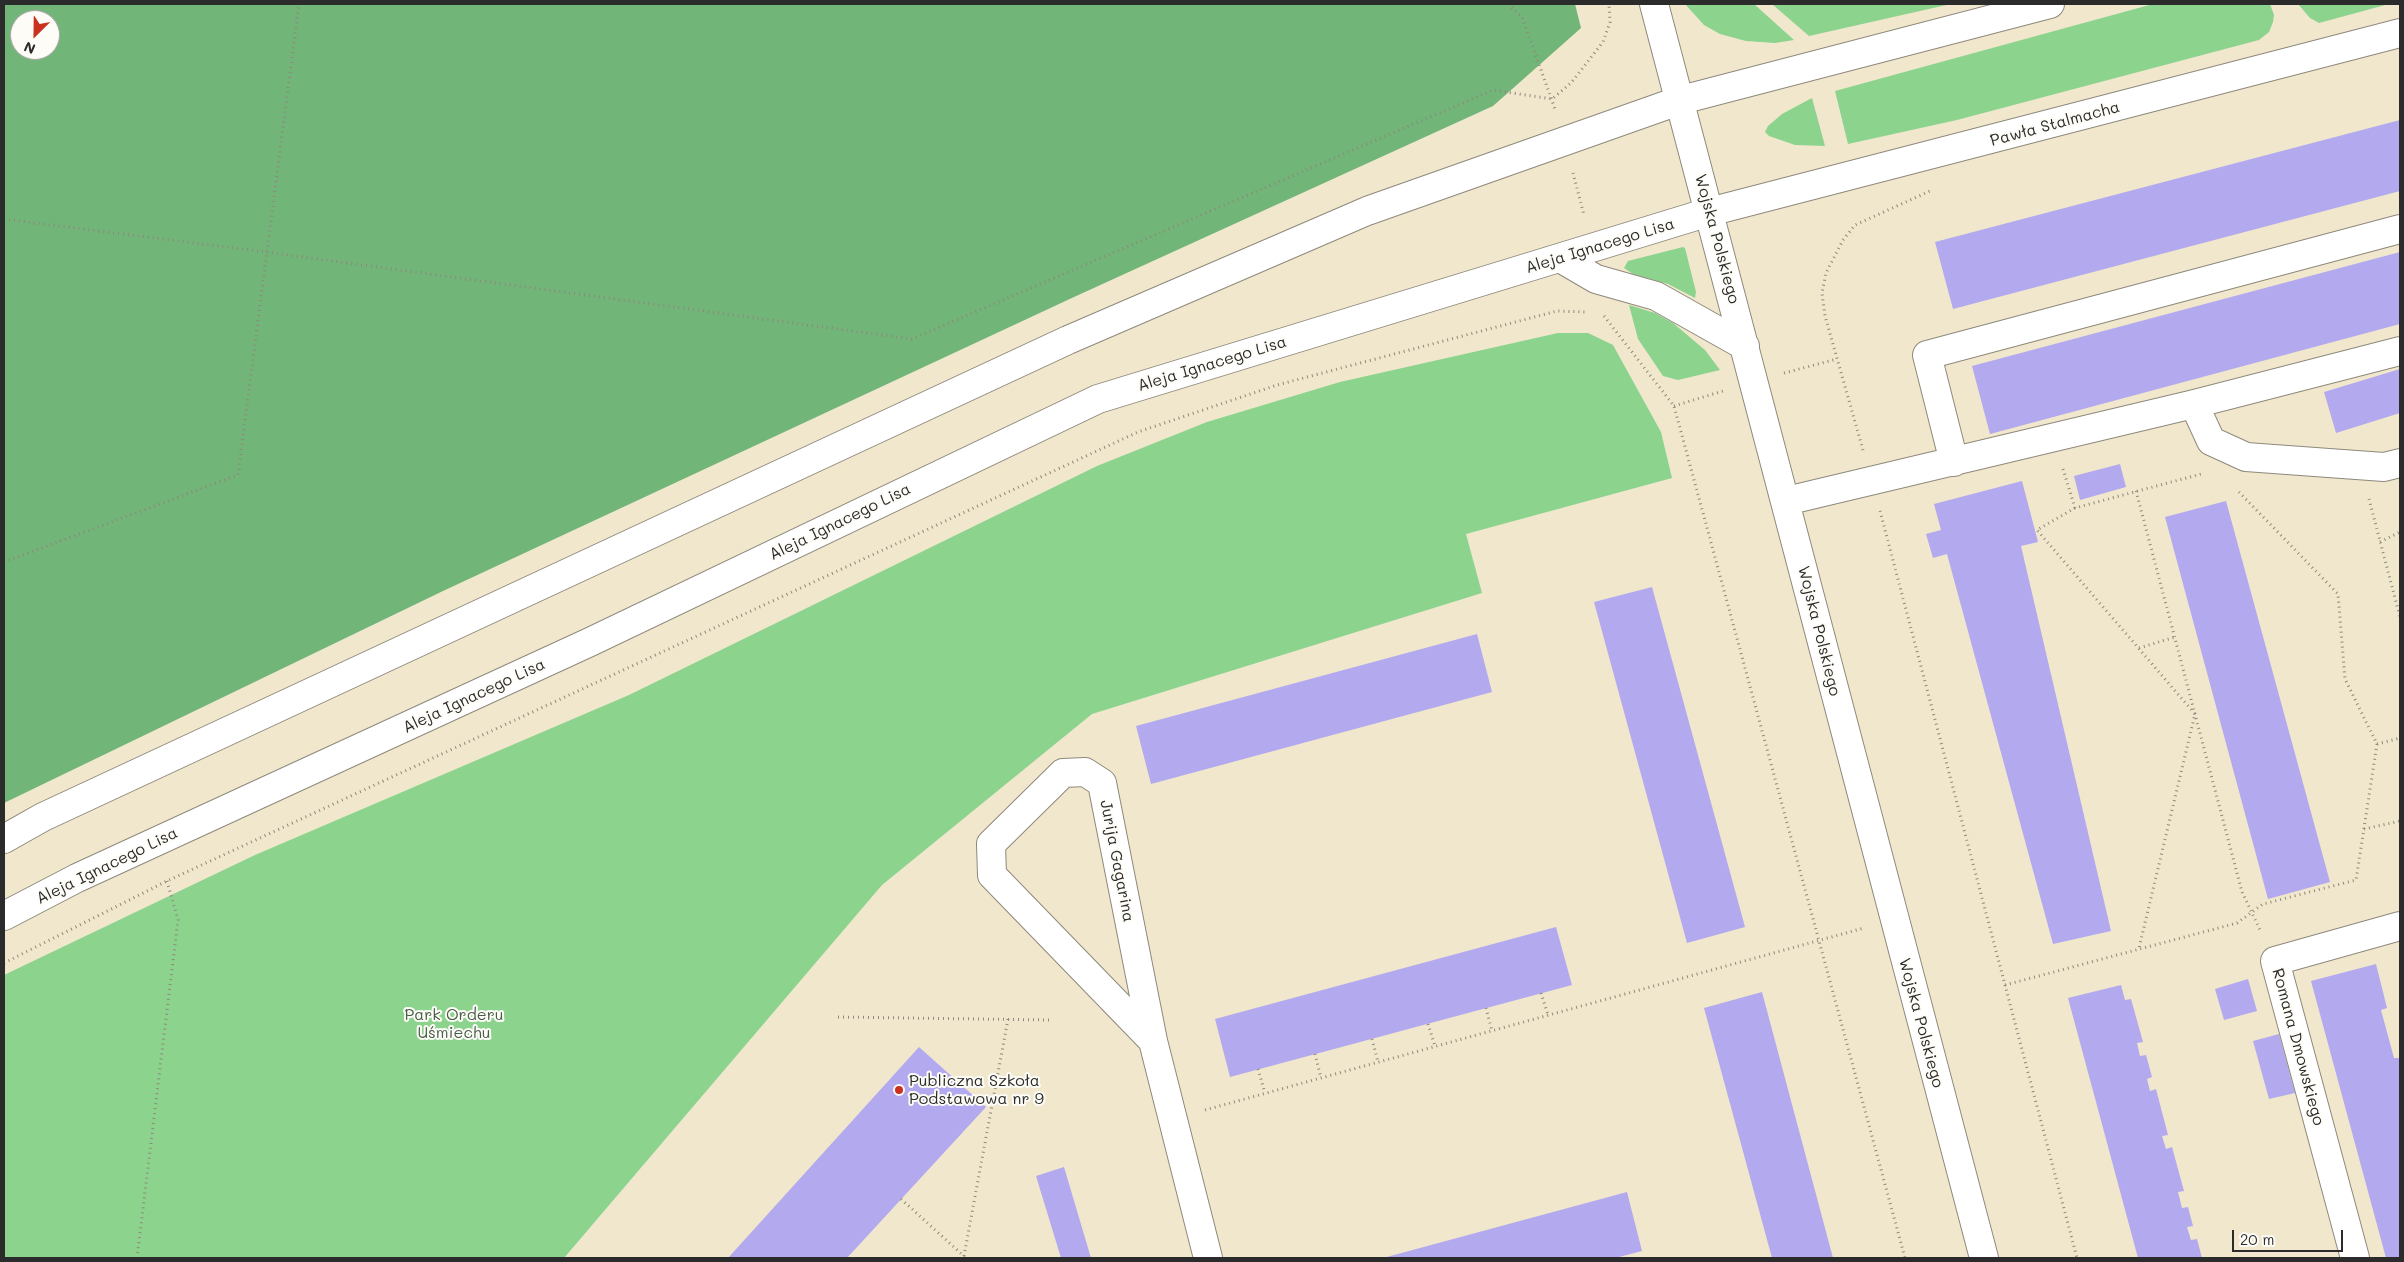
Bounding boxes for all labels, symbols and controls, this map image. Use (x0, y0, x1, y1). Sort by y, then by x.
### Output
north arrow (10, 10, 60, 60)
text: N (21, 38, 38, 59)
street label: Pawła Stalmacha (1988, 97, 2122, 151)
street label: Wojska Polskiego (1690, 172, 1744, 306)
street label: Aleja Ignacego Lisa (1523, 214, 1677, 278)
street label: Aleja Ignacego Lisa (1135, 332, 1289, 396)
street label: Aleja Ignacego Lisa (766, 479, 914, 565)
street label: Wojska Polskiego (1794, 564, 1844, 698)
street label: Aleja Ignacego Lisa (400, 655, 548, 737)
street label: Jurija Gagarina (1096, 798, 1138, 924)
street label: Aleja Ignacego Lisa (33, 823, 181, 909)
street label: Wojska Polskiego (1894, 956, 1948, 1090)
street label: Romana Dmowskiego (2268, 966, 2328, 1128)
park label: Park Orderu Uśmiechu (405, 1005, 503, 1043)
place label: Publiczna Szkoła Podstawowa nr 9 (909, 1071, 1044, 1109)
marker: Publiczna Szkoła Podstawowa nr 9 (893, 1084, 905, 1096)
scale bar (2234, 1220, 2345, 1252)
text: 20 m (2240, 1229, 2274, 1249)

